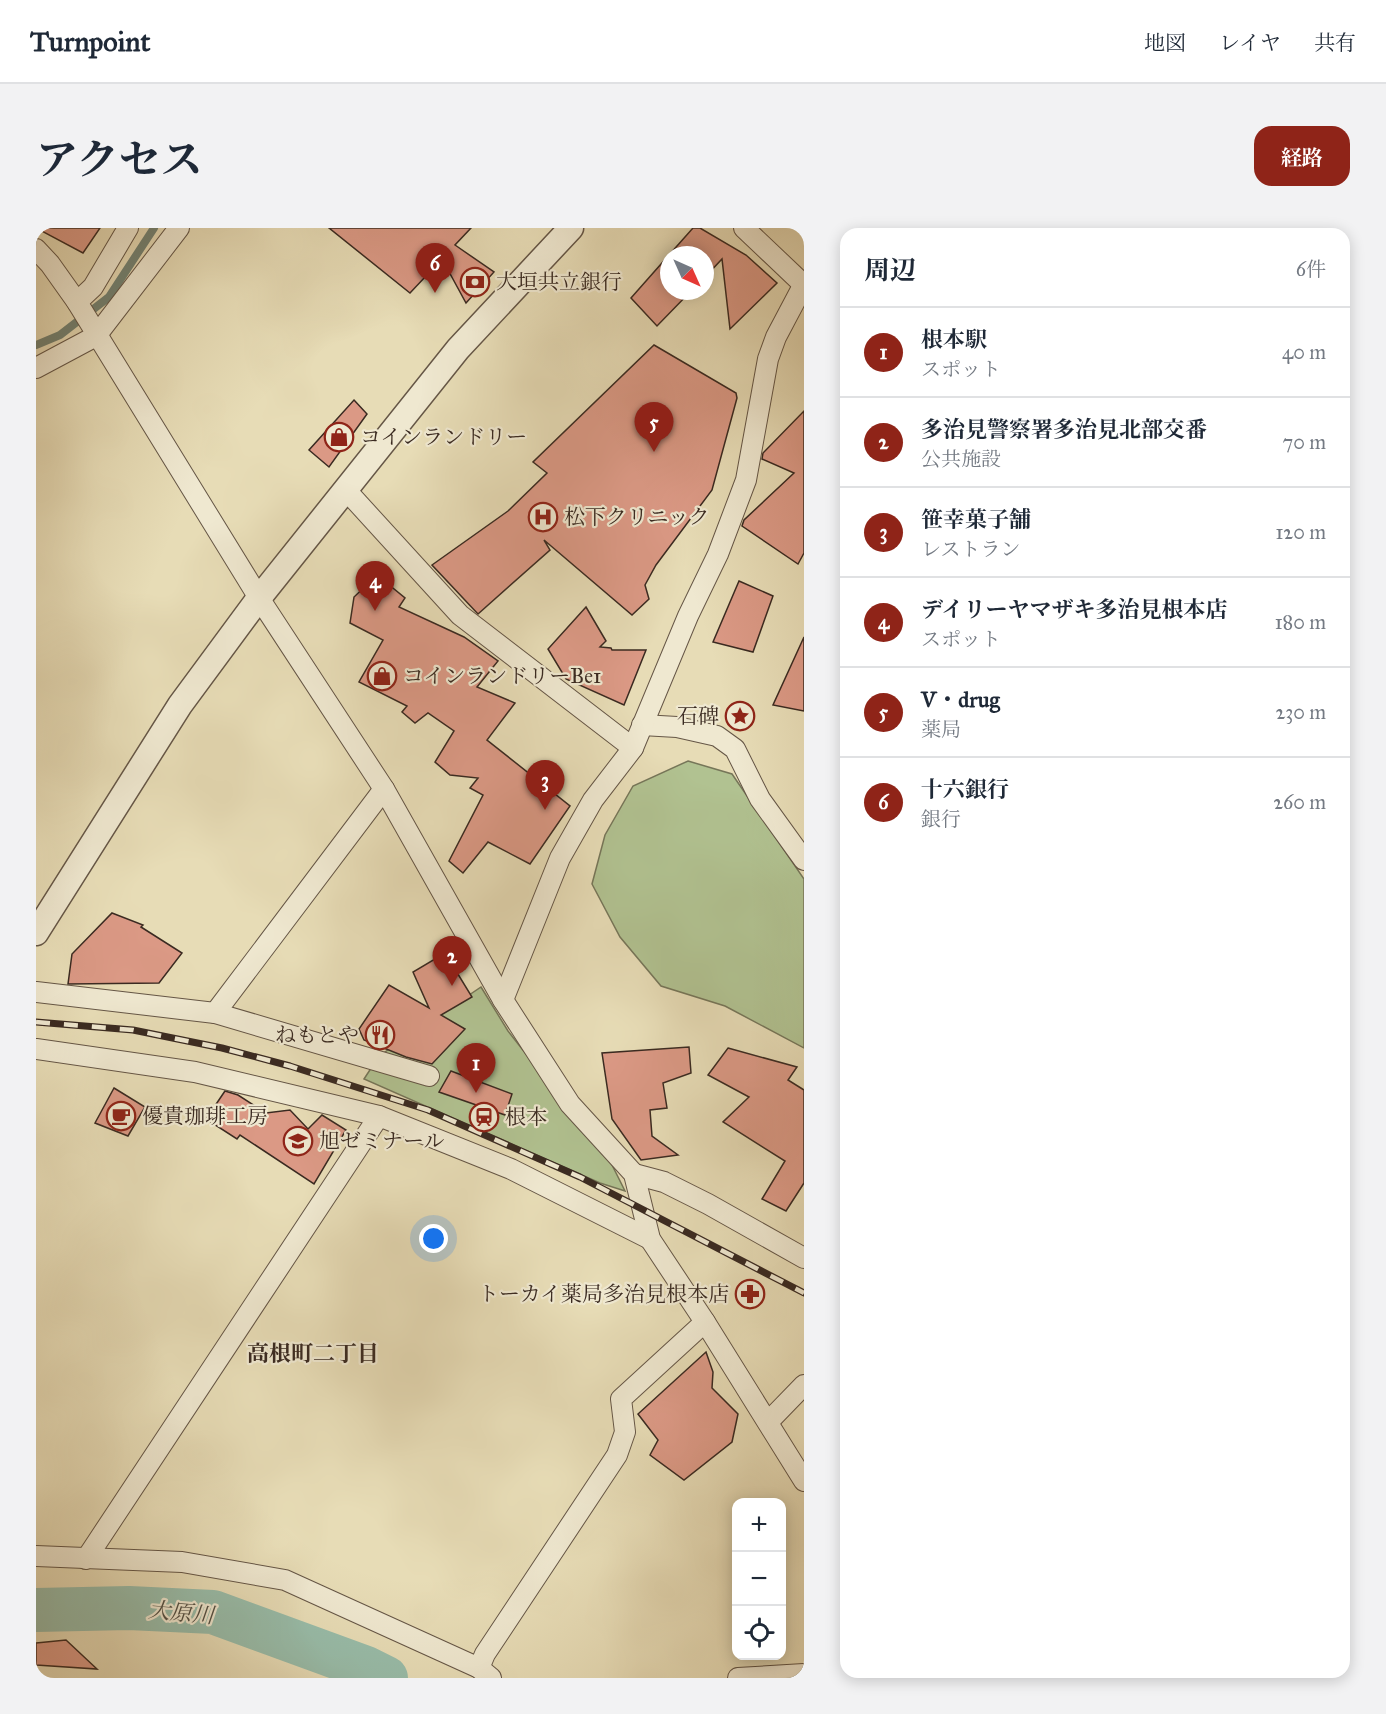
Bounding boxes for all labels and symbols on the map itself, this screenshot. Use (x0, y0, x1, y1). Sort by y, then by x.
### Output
pin: 6 (416, 244, 454, 293)
north arrow (660, 246, 714, 300)
bank icon: 大垣共立銀行 (459, 266, 491, 298)
place label: 大垣共立銀行 (496, 269, 622, 295)
pin: 5 (634, 402, 674, 452)
shop icon: コインランドリー (323, 421, 355, 453)
place label: コインランドリー (360, 424, 527, 450)
hospital icon: 松下クリニック (527, 501, 559, 533)
place label: 松下クリニック (564, 504, 710, 530)
pin: 4 (356, 562, 394, 611)
shop icon: コインランドリーBe1 (366, 660, 398, 692)
place label: コインランドリーBe1 (403, 663, 601, 689)
place icon: 石碑 (724, 700, 756, 732)
place label: 石碑 (677, 703, 719, 729)
pin: 3 (526, 760, 564, 810)
pin: 2 (432, 936, 472, 986)
restaurant icon: ねもとや (364, 1019, 396, 1051)
place label: ねもとや (275, 1022, 359, 1048)
pin: 1 (456, 1044, 496, 1093)
cafe icon: 優貴珈琲工房 (105, 1100, 137, 1132)
station icon: 根本 (468, 1101, 500, 1133)
place label: 優貴珈琲工房 (142, 1103, 268, 1129)
place label: 根本 (505, 1104, 547, 1130)
school or university icon: 旭ゼミナール (282, 1125, 314, 1157)
place label: 旭ゼミナール (319, 1128, 445, 1154)
your location (419, 1224, 448, 1253)
pharmacy icon: トーカイ薬局多治見根本店 (734, 1278, 766, 1310)
place label: トーカイ薬局多治見根本店 (478, 1281, 729, 1307)
district label: 高根町二丁目 (247, 1340, 379, 1367)
water label: 大原川 (147, 1596, 217, 1629)

